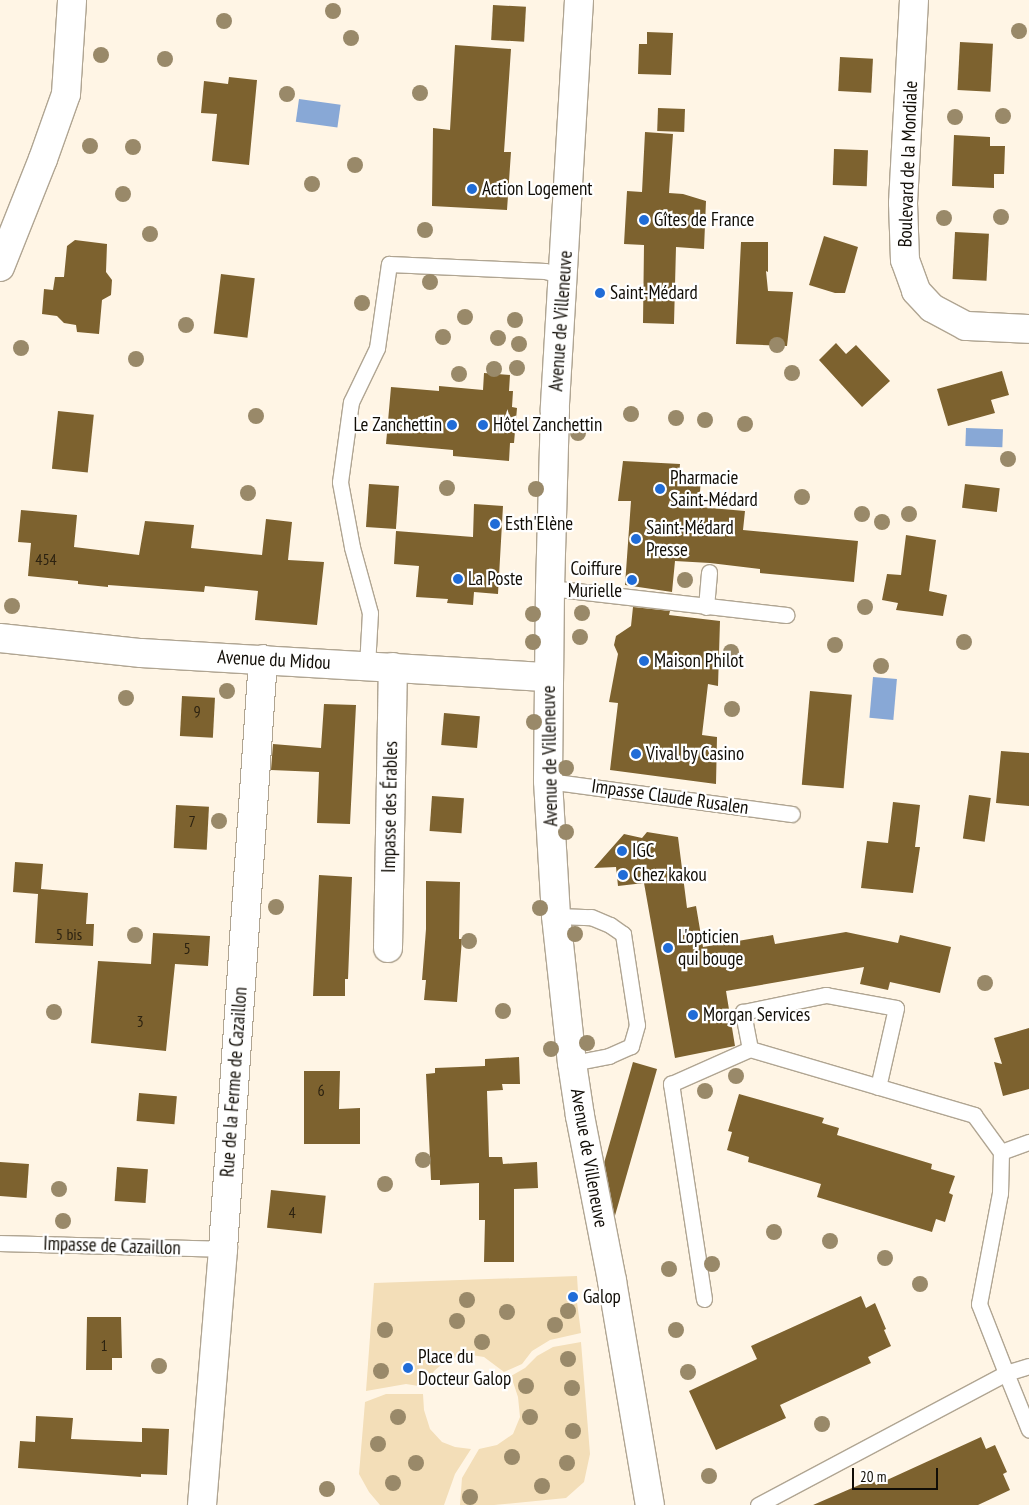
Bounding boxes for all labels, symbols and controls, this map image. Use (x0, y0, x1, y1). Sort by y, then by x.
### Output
street label: Boulevard de la Mondiale (894, 80, 922, 248)
place label: Action Logement (482, 178, 593, 200)
marker: Action Logement (466, 183, 478, 195)
place label: Gîtes de France (654, 209, 754, 231)
marker: Gîtes de France (638, 214, 650, 226)
street label: Avenue de Villeneuve (545, 250, 577, 392)
place label: Saint-Médard (610, 282, 698, 304)
marker: Saint-Médard (594, 287, 606, 299)
place label: Le Zanchettin (353, 414, 442, 436)
place label: Hôtel Zanchettin (493, 414, 603, 436)
marker: Le Zanchettin (446, 419, 458, 431)
marker: Hôtel Zanchettin (477, 419, 489, 431)
place label: Pharmacie Saint-Médard (670, 467, 758, 511)
marker: Pharmacie Saint-Médard (654, 483, 666, 495)
place label: Esth'Elène (505, 513, 573, 535)
place label: Saint-Médard Presse (646, 517, 734, 561)
marker: Esth'Elène (489, 518, 501, 530)
marker: Saint-Médard Presse (630, 533, 642, 545)
house number: 454 (35, 549, 57, 569)
place label: Coiffure Murielle (568, 558, 622, 602)
place label: La Poste (468, 568, 523, 590)
marker: La Poste (452, 573, 464, 585)
marker: Coiffure Murielle (626, 574, 638, 586)
street label: Avenue du Midou (217, 646, 331, 674)
place label: Maison Philot (654, 650, 744, 672)
marker: Maison Philot (638, 655, 650, 667)
street label: Avenue de Villeneuve (537, 685, 563, 827)
house number: 9 (193, 701, 201, 721)
street label: Impasse des Érables (377, 741, 403, 873)
place label: Vival by Casino (646, 743, 745, 765)
marker: Vival by Casino (630, 748, 642, 760)
street label: Impasse Claude Rusalen (590, 775, 750, 819)
house number: 7 (188, 811, 196, 831)
place label: IGC (632, 840, 654, 862)
marker: IGC (616, 845, 628, 857)
place label: Chez kakou (633, 864, 707, 886)
marker: Chez kakou (617, 869, 629, 881)
house number: 5 bis (56, 924, 82, 944)
place label: L'opticien qui bouge (678, 926, 743, 970)
house number: 5 (183, 938, 191, 958)
marker: L'opticien qui bouge (662, 942, 674, 954)
street label: Rue de la Ferme de Cazaillon (216, 986, 252, 1178)
place label: Morgan Services (703, 1004, 810, 1026)
marker: Morgan Services (687, 1009, 699, 1021)
house number: 3 (136, 1011, 144, 1031)
house number: 6 (317, 1080, 325, 1100)
street label: Avenue de Villeneuve (565, 1086, 613, 1230)
house number: 4 (288, 1202, 296, 1222)
street label: Impasse de Cazaillon (43, 1232, 181, 1260)
place label: Galop (583, 1286, 621, 1308)
marker: Galop (567, 1291, 579, 1303)
house number: 1 (100, 1335, 108, 1355)
place label: Place du Docteur Galop (418, 1346, 511, 1390)
marker: Place du Docteur Galop (402, 1362, 414, 1374)
scale bar (854, 1458, 940, 1490)
text: 20 m (860, 1467, 886, 1486)

